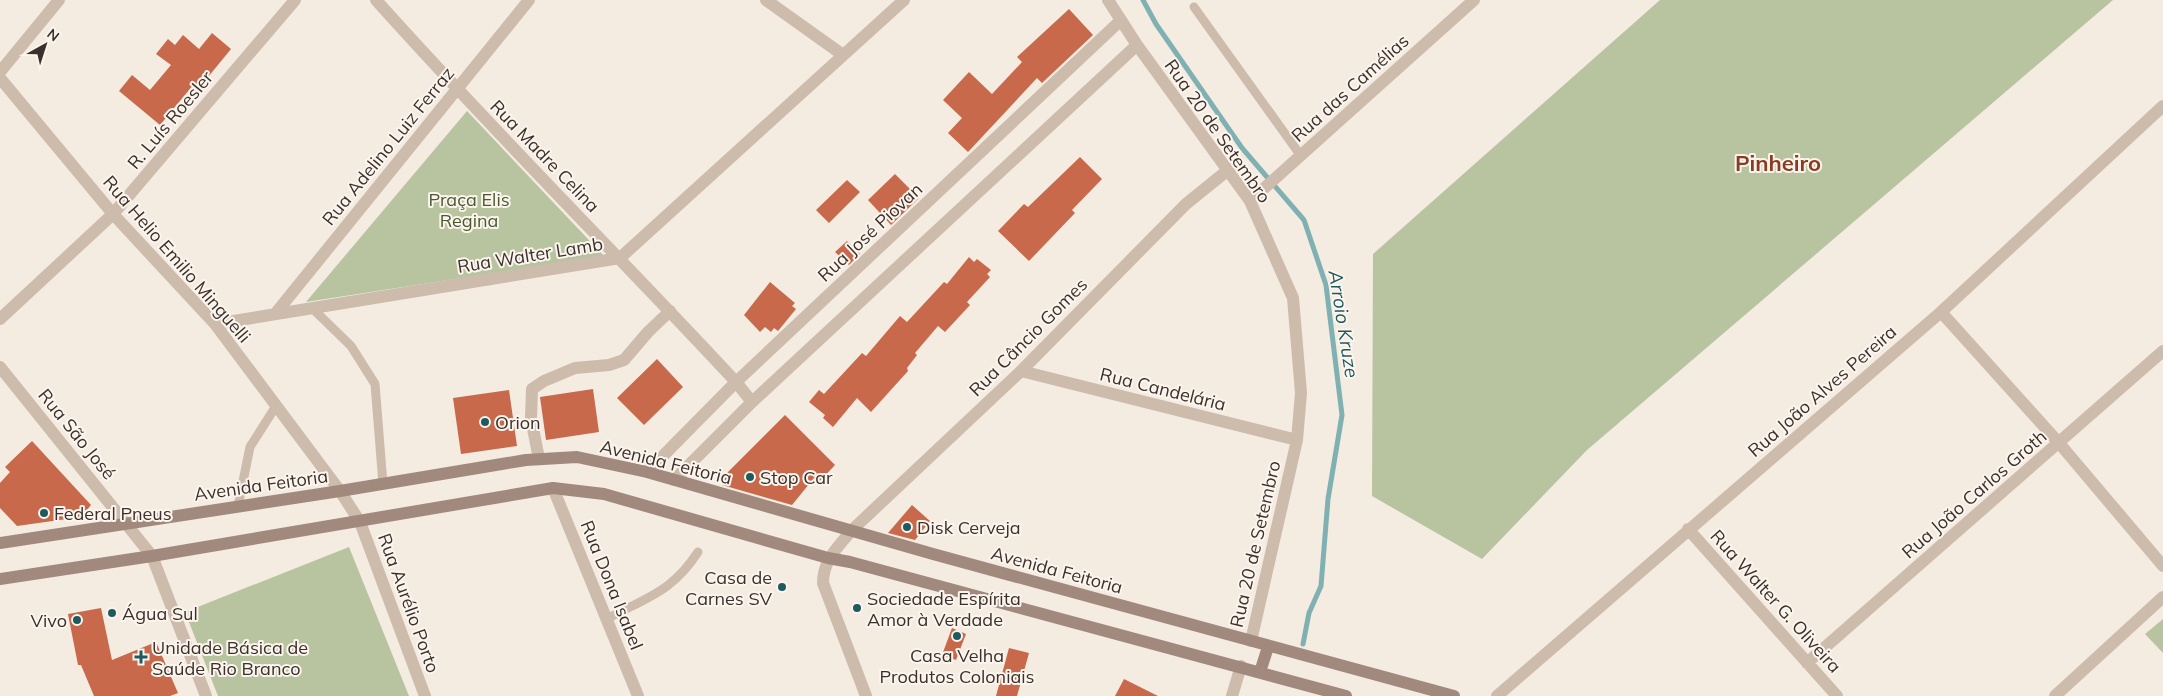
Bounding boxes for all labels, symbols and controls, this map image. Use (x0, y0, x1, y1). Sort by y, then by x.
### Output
north arrow (20, 20, 70, 70)
text: N (43, 25, 63, 45)
street label: Rua das Camélias (1286, 29, 1414, 147)
street label: Rua 20 de Setembro (1160, 55, 1276, 207)
street label: Rua Adelino Luiz Ferraz (317, 62, 459, 230)
street label: R. Luís Roesler (122, 66, 218, 174)
street label: Rua Madre Celina (485, 95, 605, 217)
district label: Pinheiro (1735, 149, 1821, 177)
street label: Rua Helio Emilio Minguelli (98, 171, 256, 347)
street label: Rua José Piovan (813, 178, 927, 286)
park label: Praça Elis Regina (428, 188, 510, 232)
street label: Rua Walter Lamb (456, 232, 604, 278)
water label: Arroio Kruze (1323, 267, 1364, 380)
street label: Rua Câncio Gomes (964, 273, 1092, 401)
street label: Rua João Alves Pereira (1743, 320, 1901, 462)
street label: Rua Candelária (1098, 362, 1228, 416)
street label: Rua São José (33, 384, 121, 484)
place label: Orion (495, 411, 541, 434)
marker: Orion (479, 416, 491, 428)
street label: Rua João Carlos Groth (1897, 425, 2051, 563)
street label: Avenida Feitoria (598, 435, 734, 489)
street label: Rua 20 de Setembro (1225, 458, 1285, 630)
street label: Avenida Feitoria (193, 464, 329, 506)
place label: Stop Car (760, 466, 833, 489)
marker: Stop Car (744, 471, 756, 483)
place label: Federal Pneus (54, 502, 172, 525)
marker: Federal Pneus (38, 507, 50, 519)
place label: Disk Cerveja (917, 516, 1020, 539)
street label: Rua Dona Isabel (576, 517, 648, 653)
marker: Disk Cerveja (901, 521, 913, 533)
street label: Rua Walter G. Oliveira (1706, 525, 1846, 677)
street label: Rua Aurélio Porto (373, 530, 445, 676)
street label: Avenida Feitoria (989, 541, 1125, 599)
place label: Casa de Carnes SV (685, 566, 772, 610)
marker: Casa de Carnes SV (776, 581, 788, 593)
place label: Sociedade Espírita Amor à Verdade (867, 587, 1021, 631)
place label: Água Sul (122, 602, 198, 625)
marker: Sociedade Espírita Amor à Verdade (851, 602, 863, 614)
marker: Água Sul (106, 607, 118, 619)
place label: Vivo (30, 609, 67, 632)
marker: Vivo (71, 614, 83, 626)
marker: Casa Velha Produtos Coloniais (951, 630, 963, 642)
place label: Unidade Básica de Saúde Rio Branco (152, 636, 308, 680)
place label: Casa Velha Produtos Coloniais (880, 644, 1035, 688)
marker: Unidade Básica de Saúde Rio Branco (134, 650, 148, 664)

